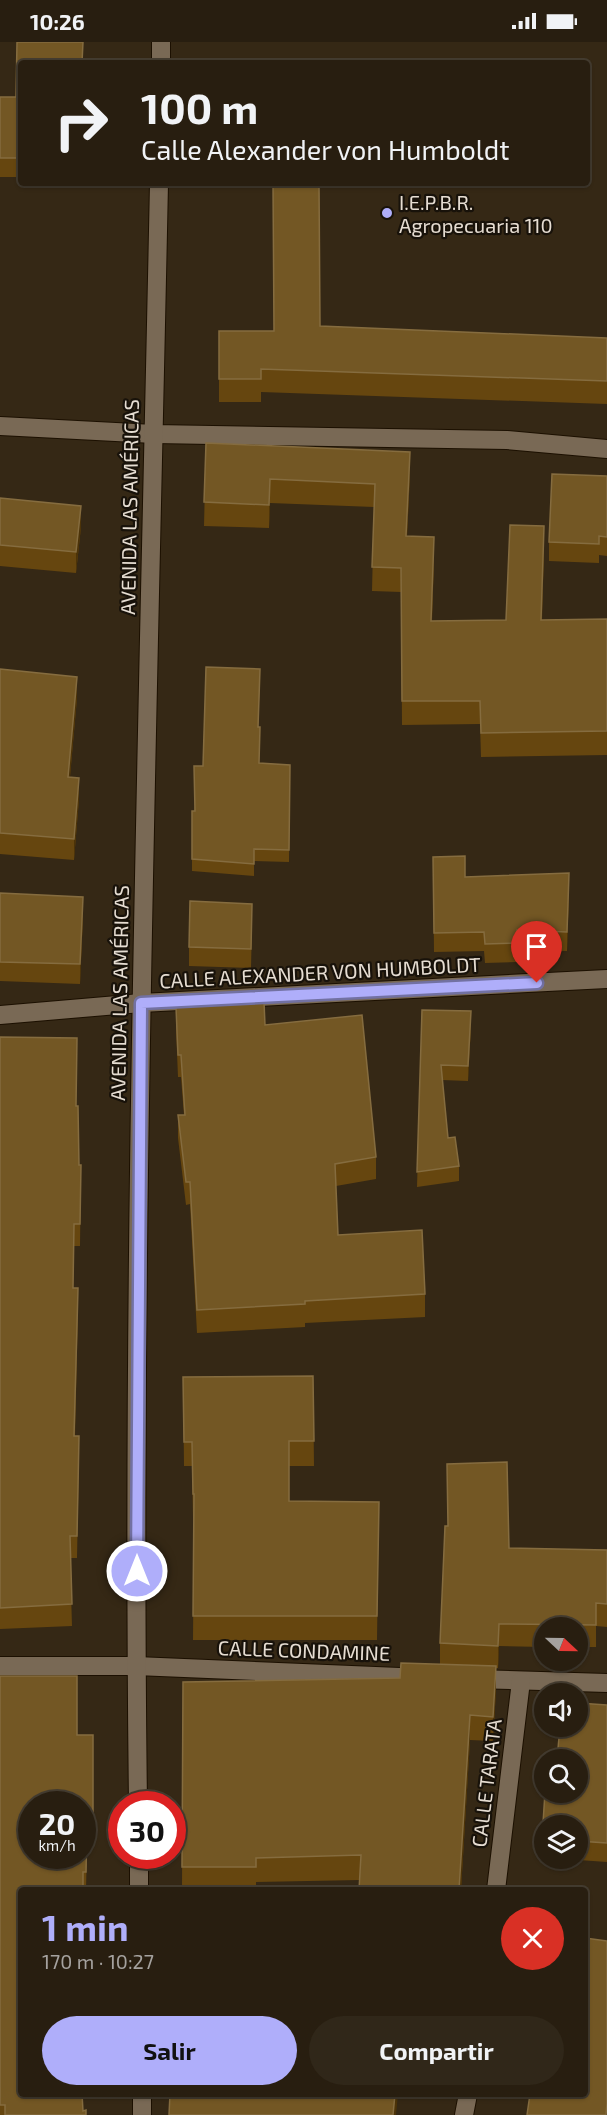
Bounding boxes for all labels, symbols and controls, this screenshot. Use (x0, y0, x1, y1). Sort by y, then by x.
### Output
text: 10:26 (30, 8, 85, 34)
text: 100 m (141, 82, 258, 132)
icon: right (42, 84, 120, 162)
text: Calle Alexander von Humboldt (141, 133, 510, 165)
place label: I.E.P.B.R. Agropecuaria 110 (399, 190, 553, 237)
marker: I.E.P.B.R. Agropecuaria 110 (380, 206, 394, 220)
street label: AVENIDA LAS AMÉRICAS (115, 399, 143, 615)
street label: AVENIDA LAS AMÉRICAS (105, 885, 133, 1101)
pin (511, 921, 562, 983)
icon: arrive (520, 930, 553, 963)
street label: CALLE ALEXANDER VON HUMBOLDT (159, 952, 482, 992)
position arrow (105, 1539, 169, 1603)
north arrow (534, 1617, 588, 1671)
map controls (534, 1617, 588, 1869)
street label: CALLE CONDAMINE (217, 1635, 391, 1665)
button: sound (534, 1683, 588, 1737)
street label: CALLE TARATA (466, 1717, 506, 1848)
button: search (534, 1749, 588, 1803)
speed limit sign: 30 (108, 1791, 186, 1869)
text: 20 (39, 1805, 75, 1841)
button: layers (534, 1815, 588, 1869)
text: km/h (38, 1836, 76, 1854)
text: 1 min (42, 1905, 129, 1948)
button: close (501, 1907, 564, 1970)
text: 170 m · 10:27 (42, 1949, 154, 1973)
button: Salir (42, 2016, 297, 2085)
button: Compartir (309, 2016, 564, 2085)

